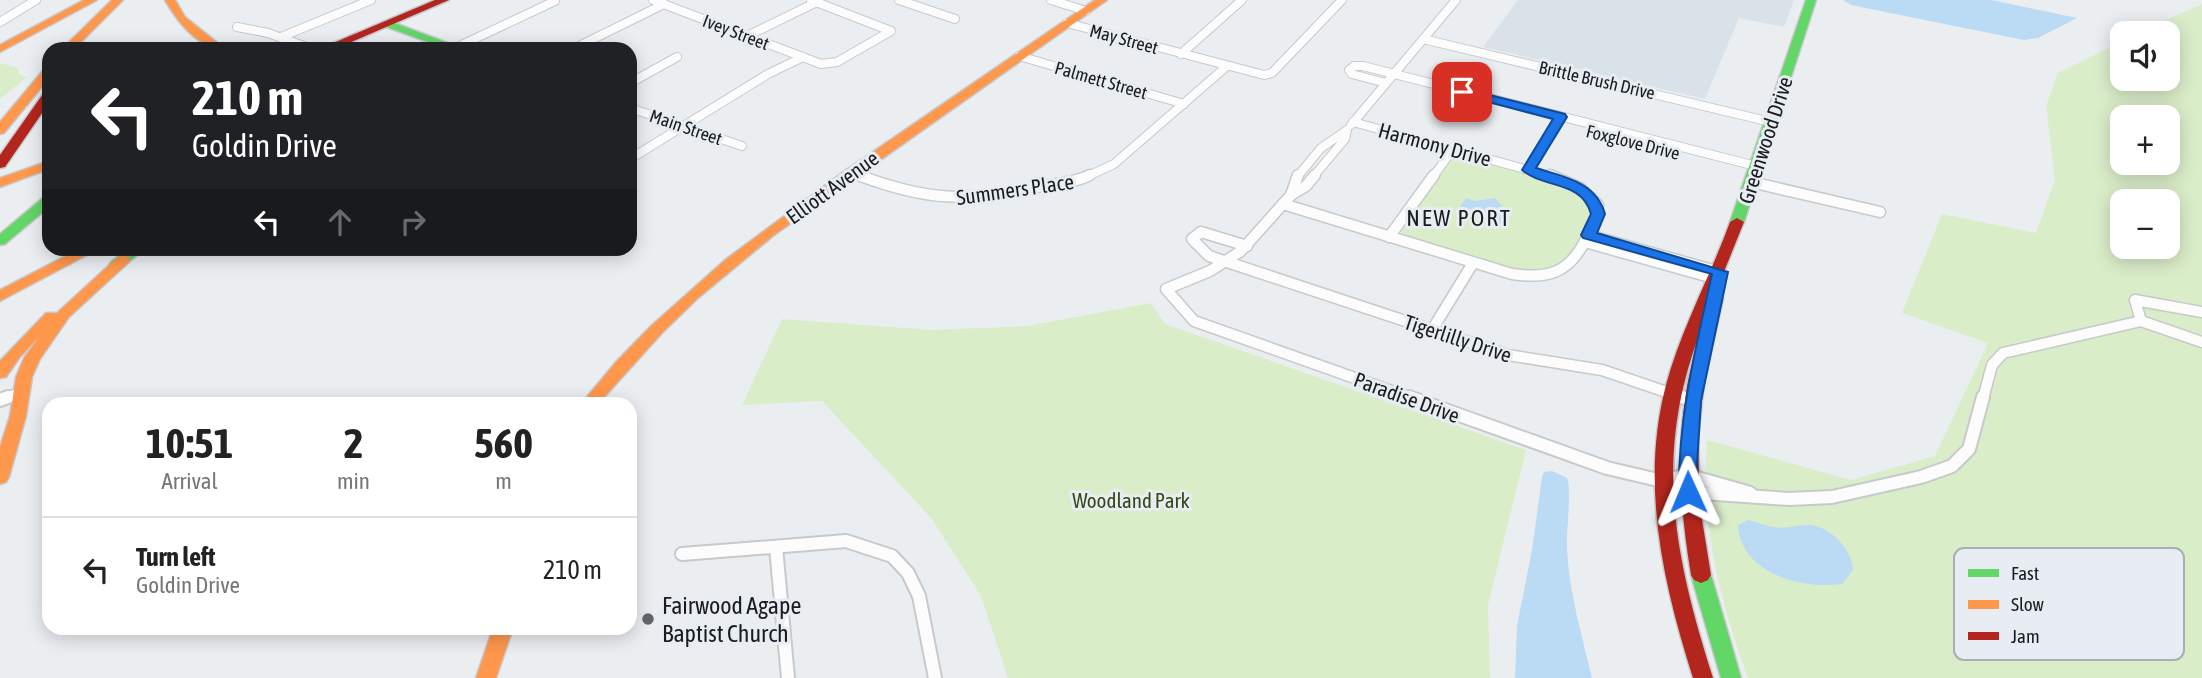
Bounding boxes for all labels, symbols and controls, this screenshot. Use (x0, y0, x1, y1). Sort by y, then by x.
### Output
street label: Ivey Street (700, 10, 772, 54)
street label: May Street (1088, 20, 1160, 58)
map controls (2110, 21, 2180, 259)
button: sound (2110, 21, 2180, 91)
street label: Brittle Brush Drive (1537, 56, 1657, 104)
street label: Palmett Street (1052, 57, 1150, 103)
pin (1432, 62, 1492, 122)
text: 210 m (192, 69, 303, 125)
icon: left (77, 70, 168, 161)
icon: arrive (1443, 73, 1481, 111)
street label: Greenwood Drive (1733, 73, 1797, 207)
street label: Main Street (647, 105, 725, 149)
button: + (2110, 105, 2180, 175)
street label: Harmony Drive (1376, 117, 1494, 171)
street label: Foxglove Drive (1584, 120, 1682, 164)
text: Goldin Drive (192, 127, 337, 164)
street label: Elliott Avenue (781, 146, 883, 228)
street label: Summers Place (955, 169, 1075, 209)
button: − (2110, 189, 2180, 259)
icon: left (248, 203, 286, 241)
icon: ahead (321, 203, 359, 241)
icon: right (394, 203, 432, 241)
district label: NEW PORT (1406, 205, 1512, 231)
street label: Tigerlilly Drive (1401, 309, 1515, 367)
street label: Paradise Drive (1351, 367, 1463, 427)
text: 10:51 (146, 419, 233, 467)
text: 2 (344, 419, 363, 467)
text: 560 (474, 419, 533, 467)
position arrow (1651, 455, 1725, 529)
text: Arrival (161, 468, 218, 494)
text: min (337, 468, 370, 494)
text: m (495, 468, 512, 494)
park label: Woodland Park (1072, 488, 1190, 512)
text: Turn left (136, 542, 216, 572)
legend (1954, 548, 2184, 660)
icon: left (77, 551, 115, 589)
text: 210 m (543, 555, 602, 585)
text: Fast (2011, 562, 2039, 584)
text: Goldin Drive (136, 572, 240, 598)
place label: Fairwood Agape Baptist Church (662, 592, 801, 647)
text: Slow (2011, 593, 2045, 615)
marker: Fairwood Agape Baptist Church (640, 611, 656, 627)
text: Jam (2011, 625, 2040, 647)

